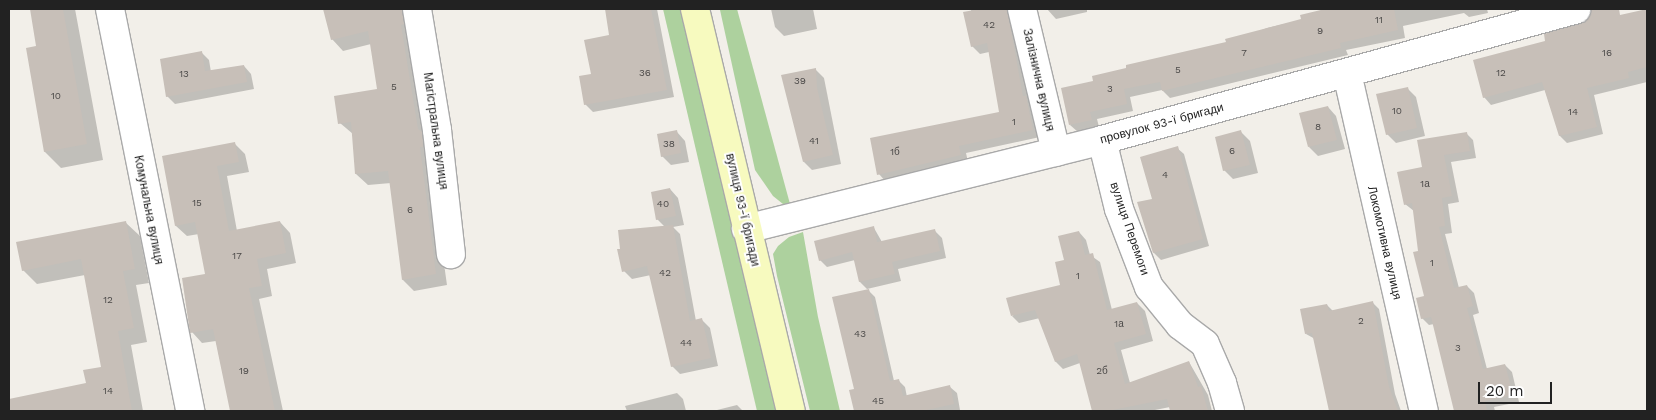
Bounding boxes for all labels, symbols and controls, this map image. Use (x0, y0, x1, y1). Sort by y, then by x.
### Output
house number: 11 (1375, 14, 1383, 26)
house number: 42 (983, 19, 995, 31)
house number: 9 (1317, 25, 1323, 37)
street label: Залізнична вулиця (1019, 27, 1057, 133)
house number: 7 (1241, 47, 1247, 59)
house number: 16 (1602, 47, 1612, 59)
house number: 5 (1175, 64, 1181, 76)
house number: 36 (639, 67, 651, 79)
house number: 12 (1496, 67, 1506, 79)
house number: 13 (179, 68, 189, 80)
street label: Магістральна вулиця (420, 71, 450, 191)
house number: 39 (794, 75, 806, 87)
house number: 5 (391, 81, 397, 93)
house number: 3 (1107, 83, 1113, 95)
house number: 10 (51, 90, 61, 102)
street label: провулок 93-ї бригади (1099, 101, 1225, 147)
house number: 10 (1392, 105, 1402, 117)
house number: 14 (1568, 106, 1578, 118)
house number: 1 (1012, 116, 1016, 128)
house number: 8 (1315, 121, 1321, 133)
house number: 41 (809, 135, 819, 147)
house number: 38 (663, 138, 675, 150)
house number: 6 (1229, 145, 1235, 157)
house number: 1б (890, 146, 900, 158)
street label: вулиця 93-ї бригади (722, 152, 762, 268)
street label: Комунальна вулиця (130, 154, 166, 266)
house number: 4 (1162, 169, 1168, 181)
house number: 1а (1420, 178, 1430, 190)
street label: вулиця Перемоги (1106, 180, 1152, 278)
street label: Локомотивна вулиця (1364, 185, 1404, 301)
house number: 15 (192, 197, 202, 209)
house number: 40 (657, 198, 669, 210)
house number: 6 (407, 204, 413, 216)
house number: 17 (232, 250, 242, 262)
house number: 1 (1430, 257, 1434, 269)
house number: 42 (659, 267, 671, 279)
house number: 1 (1076, 270, 1080, 282)
house number: 12 (103, 294, 113, 306)
house number: 2 (1358, 315, 1364, 327)
house number: 1а (1114, 318, 1124, 330)
house number: 43 (854, 328, 866, 340)
house number: 44 (680, 337, 692, 349)
house number: 3 (1455, 342, 1461, 354)
house number: 19 (239, 365, 249, 377)
house number: 2б (1096, 365, 1108, 377)
scale bar (1481, 372, 1555, 404)
text: 20 m (1486, 382, 1524, 400)
house number: 14 (103, 385, 113, 397)
house number: 45 (872, 395, 884, 407)

